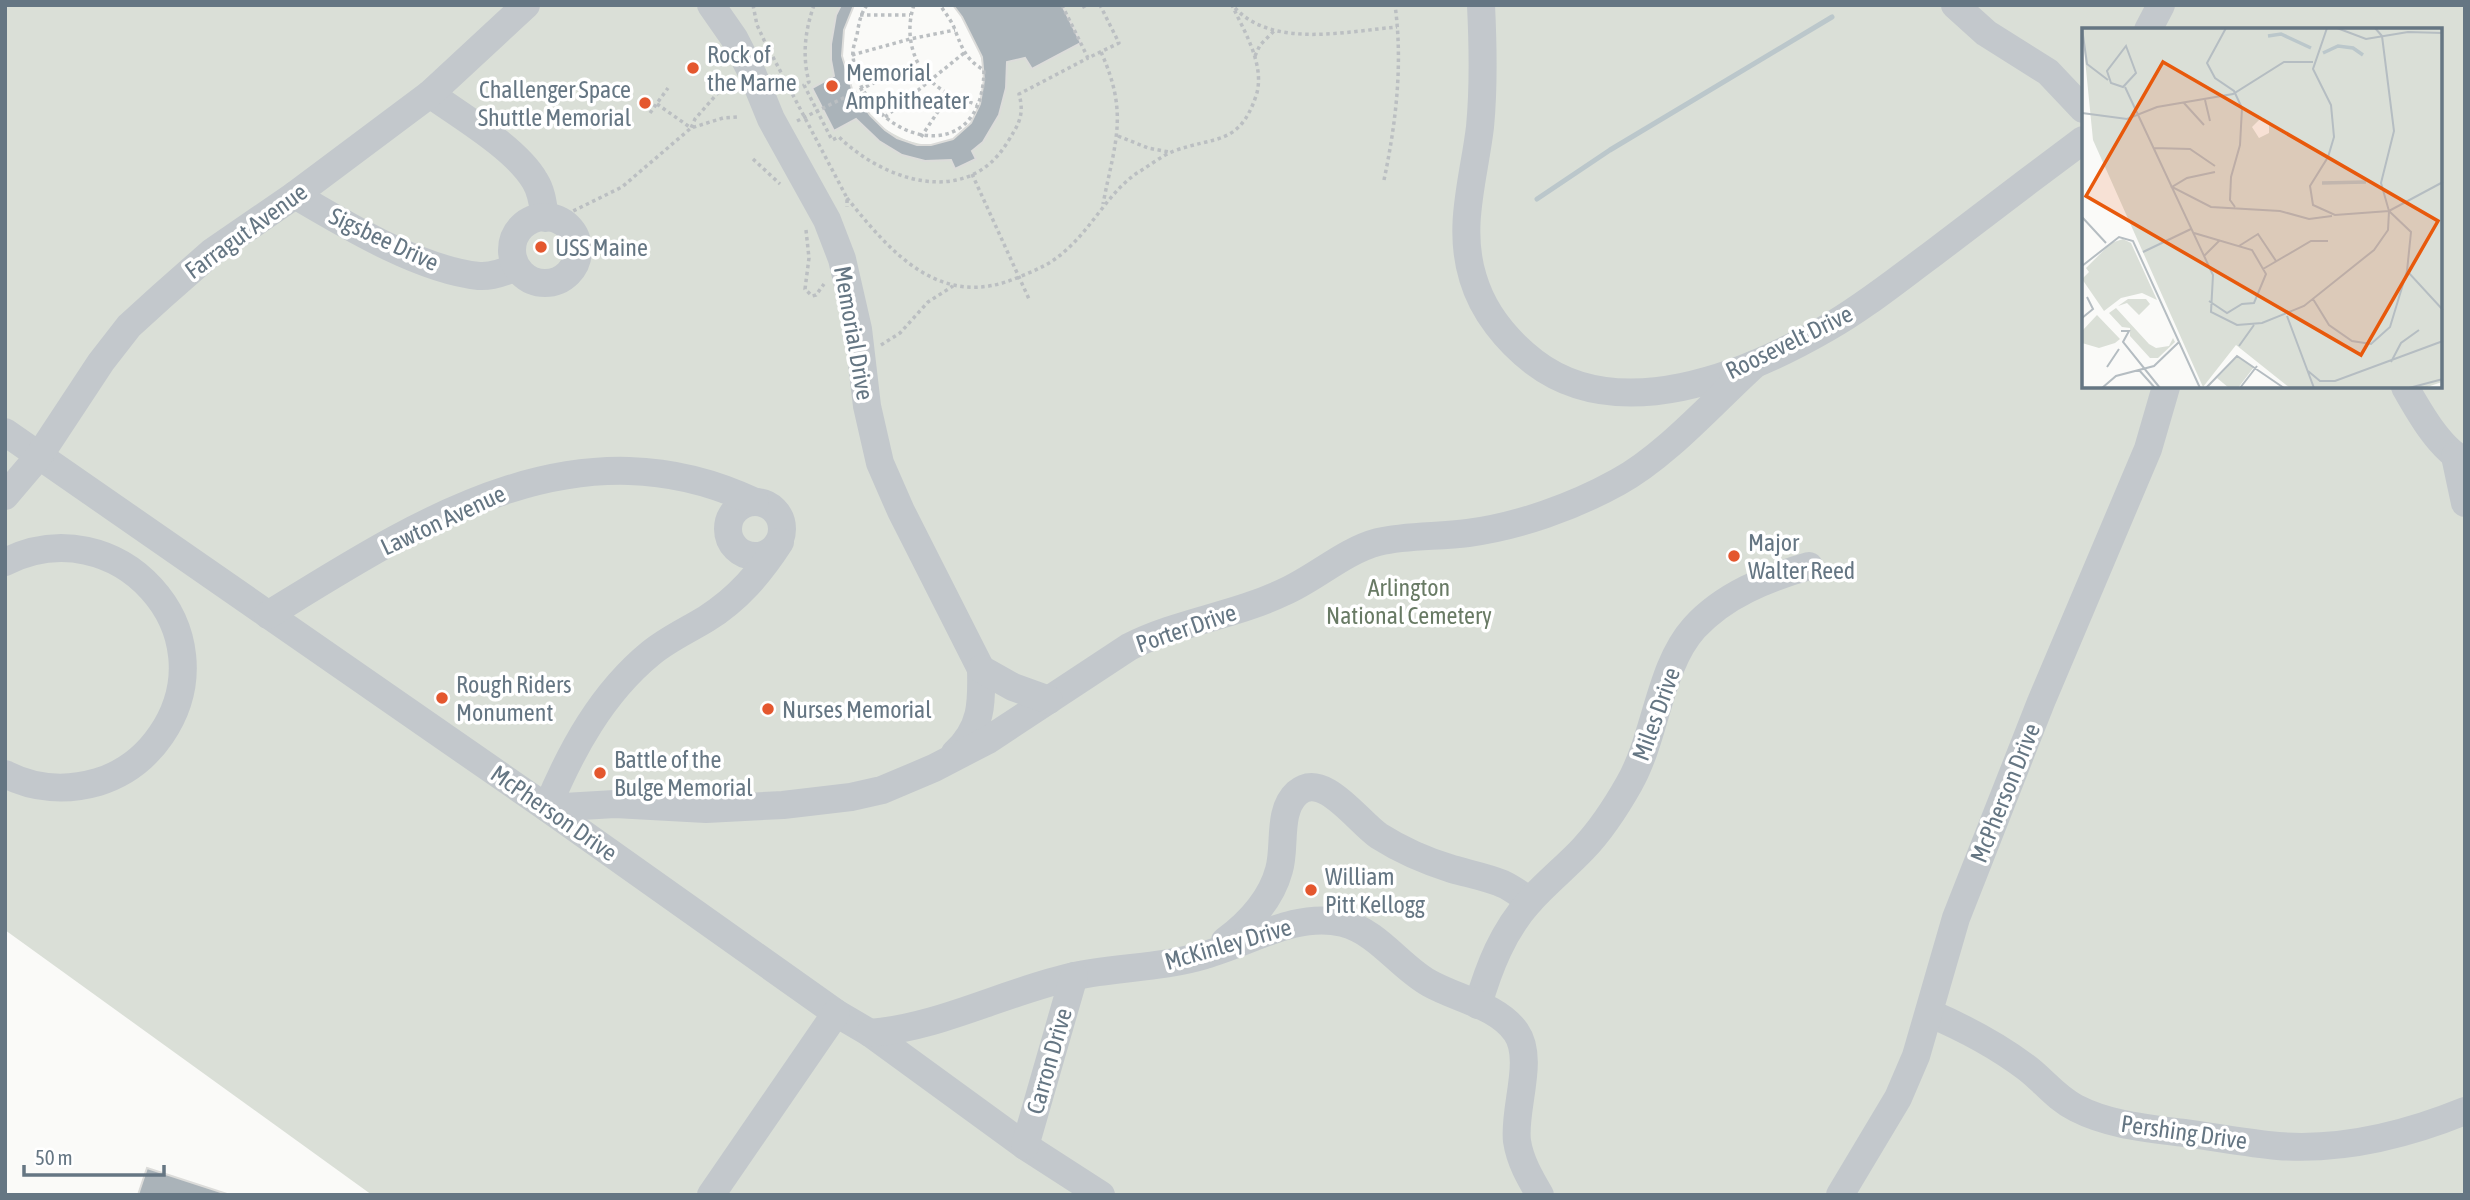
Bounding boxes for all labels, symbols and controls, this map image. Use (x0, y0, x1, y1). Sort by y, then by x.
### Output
inset map (2082, 28, 2442, 388)
place label: Rock of the Marne (707, 41, 797, 96)
place label: Memorial Amphitheater (846, 59, 970, 114)
marker: Rock of the Marne (685, 60, 701, 76)
place label: Challenger Space Shuttle Memorial (478, 76, 632, 131)
marker: Memorial Amphitheater (824, 78, 840, 94)
marker: Challenger Space Shuttle Memorial (637, 95, 653, 111)
street label: Farragut Avenue (180, 178, 312, 284)
street label: Sigsbee Drive (325, 202, 443, 276)
place label: USS Maine (555, 234, 648, 261)
marker: USS Maine (533, 239, 549, 255)
street label: Memorial Drive (829, 264, 879, 402)
street label: Roosevelt Drive (1721, 300, 1857, 384)
street label: Lawton Avenue (377, 479, 509, 561)
place label: Major Walter Reed (1748, 529, 1855, 584)
marker: Major Walter Reed (1726, 548, 1742, 564)
park label: Arlington National Cemetery (1326, 574, 1492, 629)
street label: Porter Drive (1132, 598, 1240, 658)
street label: Miles Drive (1627, 664, 1685, 764)
place label: Rough Riders Monument (456, 671, 571, 726)
marker: Rough Riders Monument (434, 690, 450, 706)
place label: Nurses Memorial (782, 696, 932, 723)
marker: Nurses Memorial (760, 701, 776, 717)
street label: McPherson Drive (1965, 720, 2045, 866)
place label: Battle of the Bulge Memorial (614, 746, 753, 801)
street label: McPherson Drive (486, 760, 622, 866)
marker: Battle of the Bulge Memorial (592, 765, 608, 781)
place label: William Pitt Kellogg (1325, 863, 1426, 918)
marker: William Pitt Kellogg (1303, 882, 1319, 898)
street label: McKinley Drive (1162, 913, 1294, 975)
street label: Carron Drive (1021, 1005, 1077, 1117)
street label: Pershing Drive (2119, 1110, 2249, 1154)
scale bar (24, 1134, 164, 1178)
text: 50 m (35, 1145, 73, 1169)

